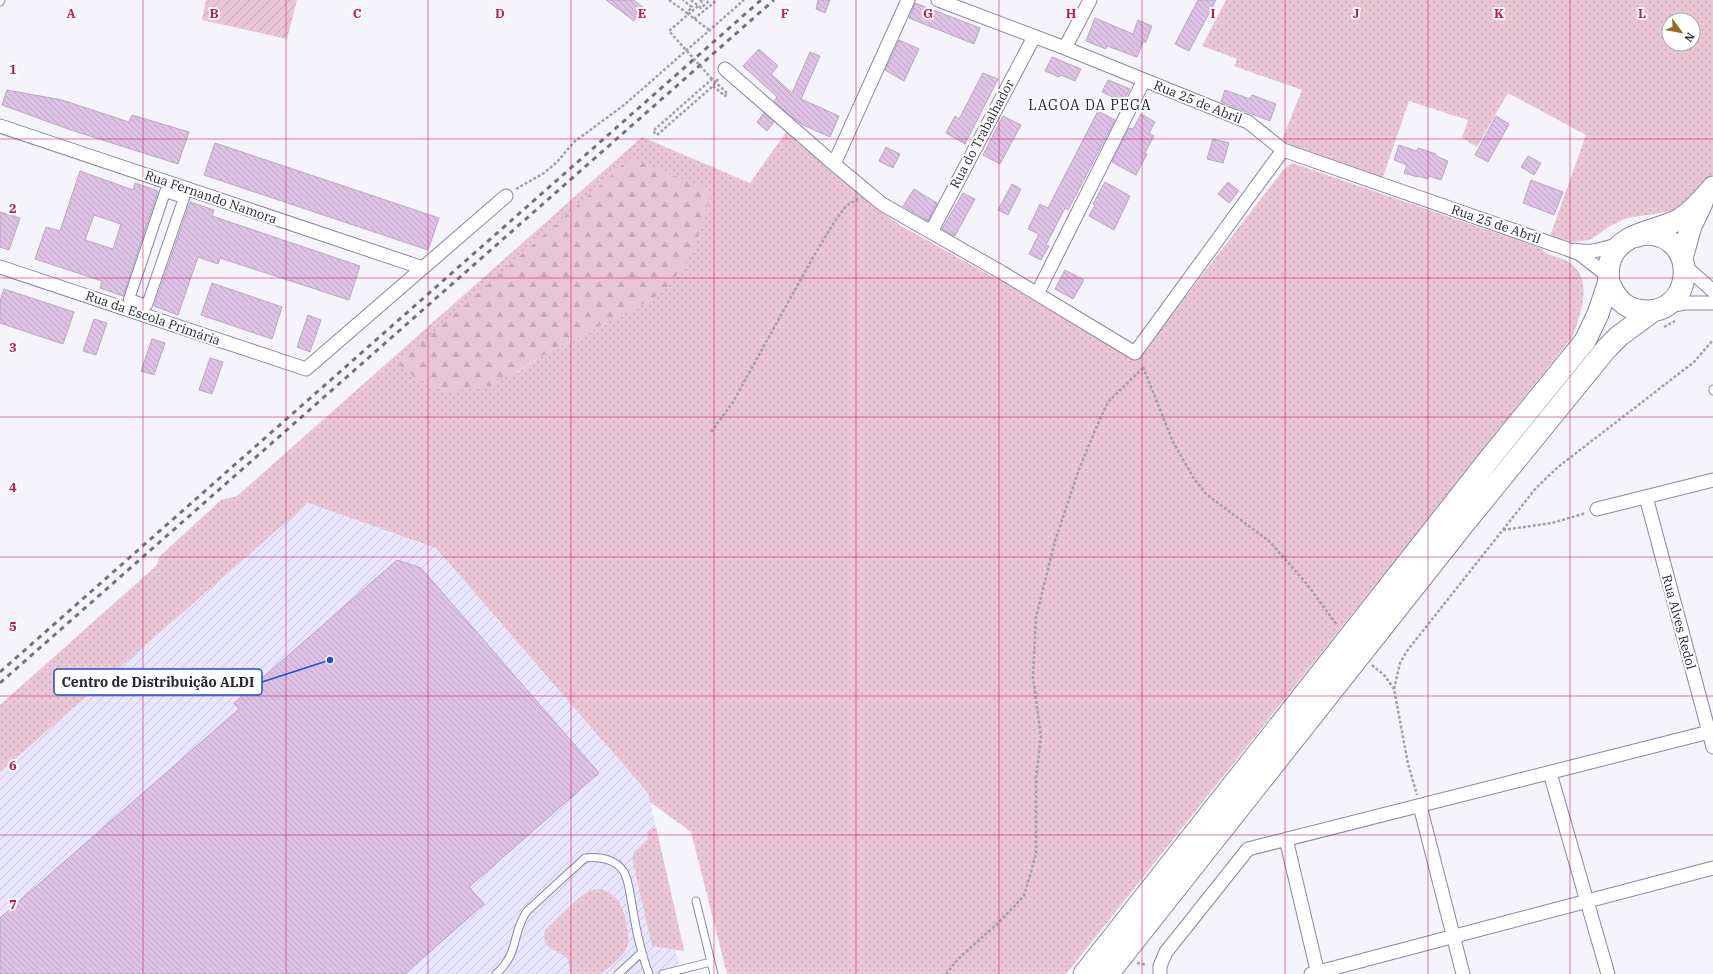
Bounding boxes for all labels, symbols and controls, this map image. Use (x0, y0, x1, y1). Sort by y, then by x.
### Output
text: A (66, 5, 76, 22)
text: B (209, 5, 219, 22)
text: C (353, 5, 362, 22)
text: D (495, 5, 505, 22)
text: E (638, 5, 646, 22)
text: F (781, 5, 789, 22)
text: G (923, 5, 933, 22)
text: H (1066, 5, 1077, 22)
text: I (1211, 5, 1216, 22)
text: J (1353, 5, 1360, 22)
text: K (1494, 5, 1504, 22)
text: L (1638, 5, 1646, 22)
north arrow (1661, 12, 1701, 52)
text: N (1681, 30, 1698, 45)
text: 1 (9, 61, 17, 78)
street label: Rua do Trabalhador (946, 76, 1018, 191)
street label: Rua 25 de Abril (1151, 77, 1245, 127)
district label: LAGOA DA PEGA (1028, 96, 1152, 114)
street label: Rua Fernando Namora (143, 166, 279, 228)
text: 2 (9, 200, 17, 217)
street label: Rua 25 de Abril (1449, 201, 1543, 247)
street label: Rua da Escola Primária (83, 287, 223, 349)
text: 3 (9, 339, 17, 356)
text: 4 (9, 479, 17, 496)
street label: Rua Alves Redol (1658, 573, 1700, 671)
text: 5 (9, 618, 17, 635)
callout: Centro de Distribuição ALDI (54, 669, 262, 695)
text: Centro de Distribuição ALDI (62, 673, 254, 691)
text: 6 (9, 757, 17, 774)
text: 7 (9, 896, 17, 913)

